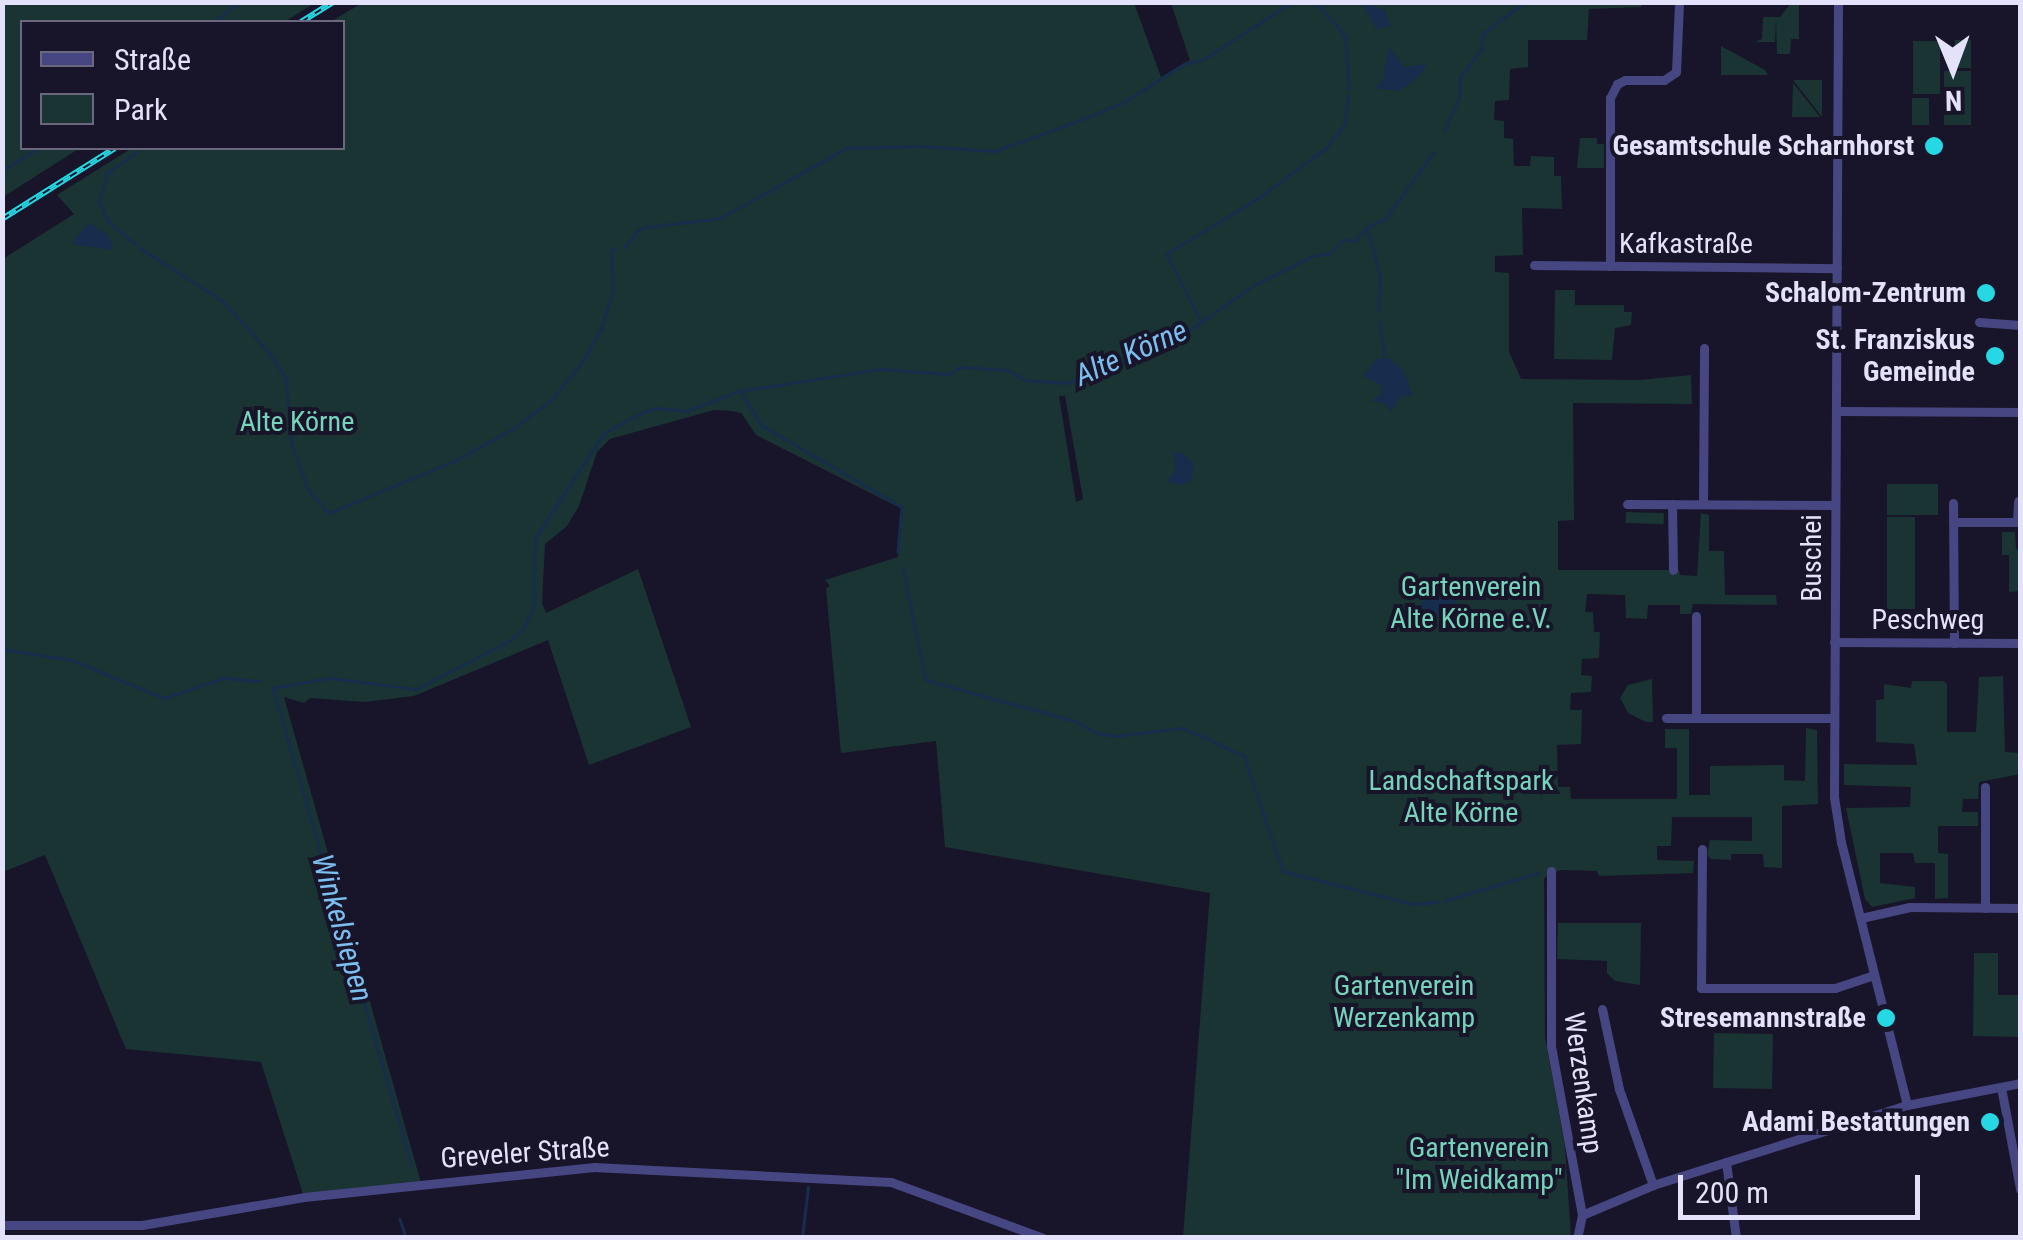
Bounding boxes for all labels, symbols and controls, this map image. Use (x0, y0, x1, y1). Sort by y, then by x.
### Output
legend (20, 20, 345, 150)
north arrow (1903, 20, 2003, 120)
text: Straße (114, 42, 191, 77)
text: N (1945, 84, 1962, 117)
text: Park (114, 92, 168, 127)
place label: Gesamtschule Scharnhorst (1613, 129, 1914, 163)
marker: Gesamtschule Scharnhorst (1923, 135, 1945, 157)
street label: Kafkastraße (1619, 227, 1753, 261)
place label: Schalom-Zentrum (1765, 276, 1966, 310)
marker: Schalom-Zentrum (1975, 282, 1997, 304)
water label: Alte Körne (1069, 312, 1193, 394)
place label: St. Franziskus Gemeinde (1816, 323, 1975, 389)
marker: St. Franziskus Gemeinde (1984, 345, 2006, 367)
park label: Alte Körne (240, 405, 354, 439)
street label: Buschei (1795, 514, 1829, 602)
park label: Gartenverein Alte Körne e.V. (1390, 570, 1552, 636)
street label: Peschweg (1872, 603, 1984, 637)
park label: Landschaftspark Alte Körne (1368, 764, 1554, 830)
water label: Winkelsiepen (304, 850, 380, 1006)
park label: Gartenverein Werzenkamp (1333, 969, 1475, 1035)
place label: Stresemannstraße (1660, 1001, 1866, 1035)
marker: Stresemannstraße (1875, 1007, 1897, 1029)
street label: Werzenkamp (1556, 1010, 1610, 1156)
place label: Adami Bestattungen (1742, 1105, 1970, 1139)
marker: Adami Bestattungen (1979, 1111, 2001, 1133)
street label: Greveler Straße (439, 1130, 611, 1176)
park label: Gartenverein "Im Weidkamp" (1395, 1131, 1563, 1197)
scale bar (1683, 1155, 1926, 1217)
text: 200 m (1695, 1175, 1769, 1210)

